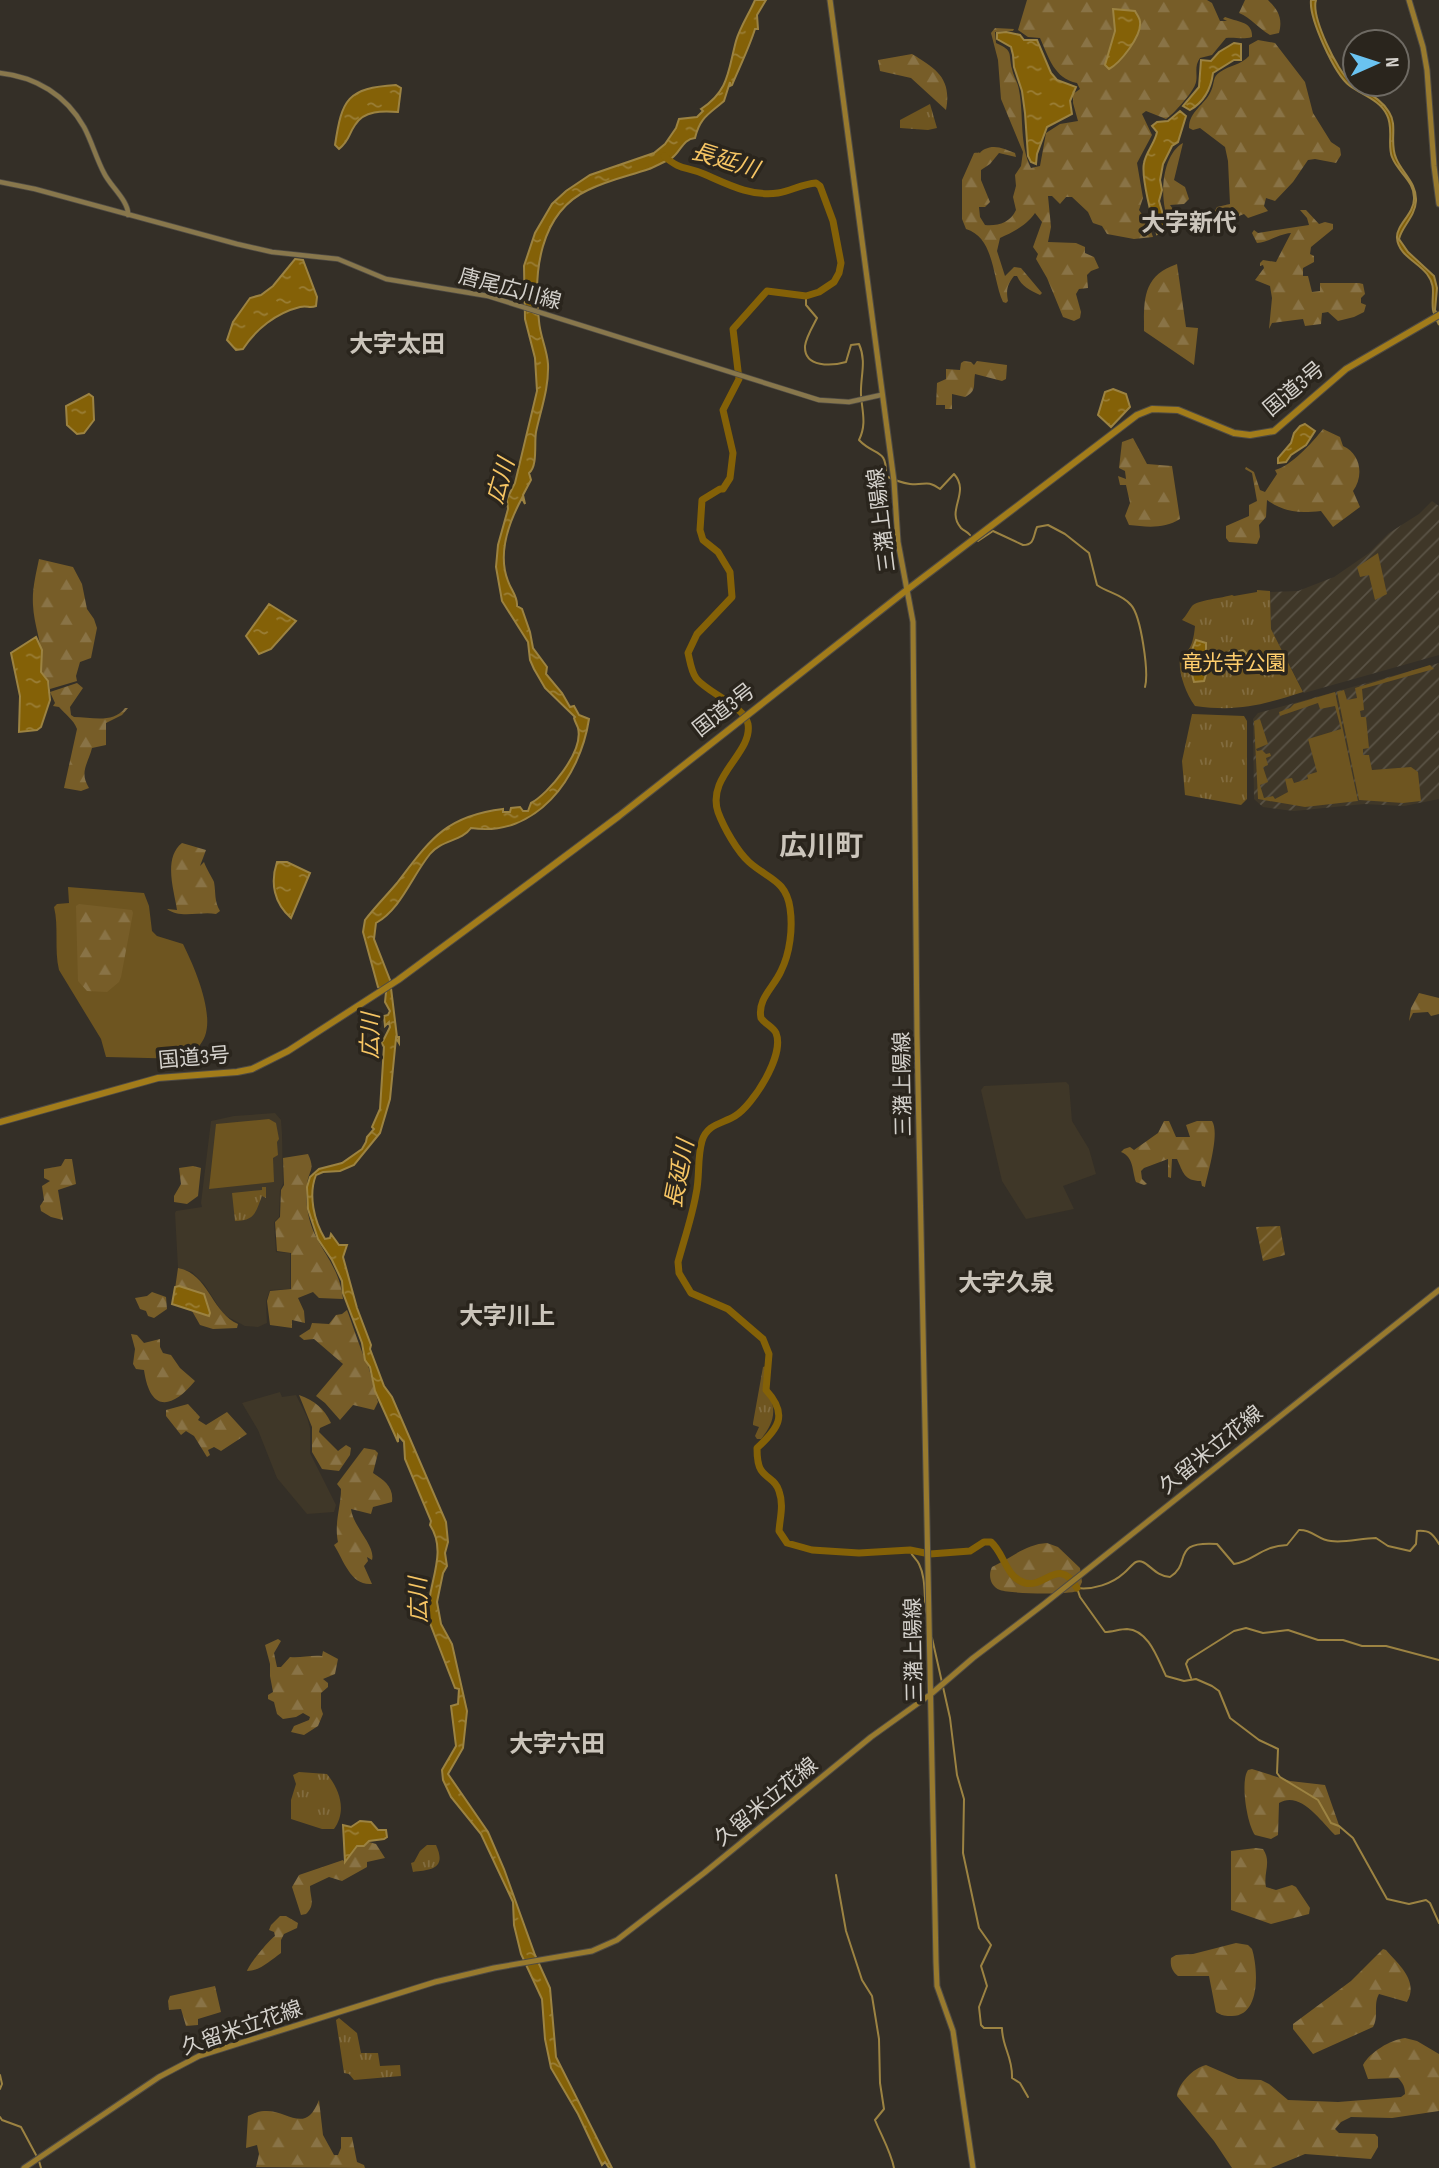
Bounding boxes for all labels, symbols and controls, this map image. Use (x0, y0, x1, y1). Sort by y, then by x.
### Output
north arrow (1341, 28, 1411, 98)
text: N (1380, 57, 1403, 68)
water label: 長延川 (688, 138, 765, 185)
district label: 大字新代 (1141, 209, 1237, 238)
street label: 唐尾広川線 (456, 263, 564, 315)
district label: 大字太田 (349, 330, 445, 359)
street label: 国道3号 (1258, 356, 1330, 422)
water label: 広川 (481, 452, 522, 507)
street label: 三潴上陽線 (863, 466, 901, 574)
park label: 竜光寺公園 (1182, 651, 1287, 676)
street label: 国道3号 (688, 678, 760, 742)
district label: 広川町 (779, 830, 863, 863)
water label: 広川 (357, 1010, 385, 1059)
street label: 三潴上陽線 (890, 1031, 916, 1137)
street label: 国道3号 (157, 1042, 231, 1074)
water label: 長延川 (660, 1135, 701, 1211)
district label: 大字久泉 (958, 1269, 1054, 1298)
district label: 大字川上 (459, 1302, 555, 1331)
street label: 久留米立花線 (1154, 1401, 1268, 1499)
water label: 広川 (405, 1574, 433, 1623)
street label: 三潴上陽線 (901, 1597, 927, 1703)
district label: 大字六田 (509, 1730, 605, 1759)
street label: 久留米立花線 (709, 1753, 823, 1851)
street label: 久留米立花線 (178, 1996, 306, 2060)

